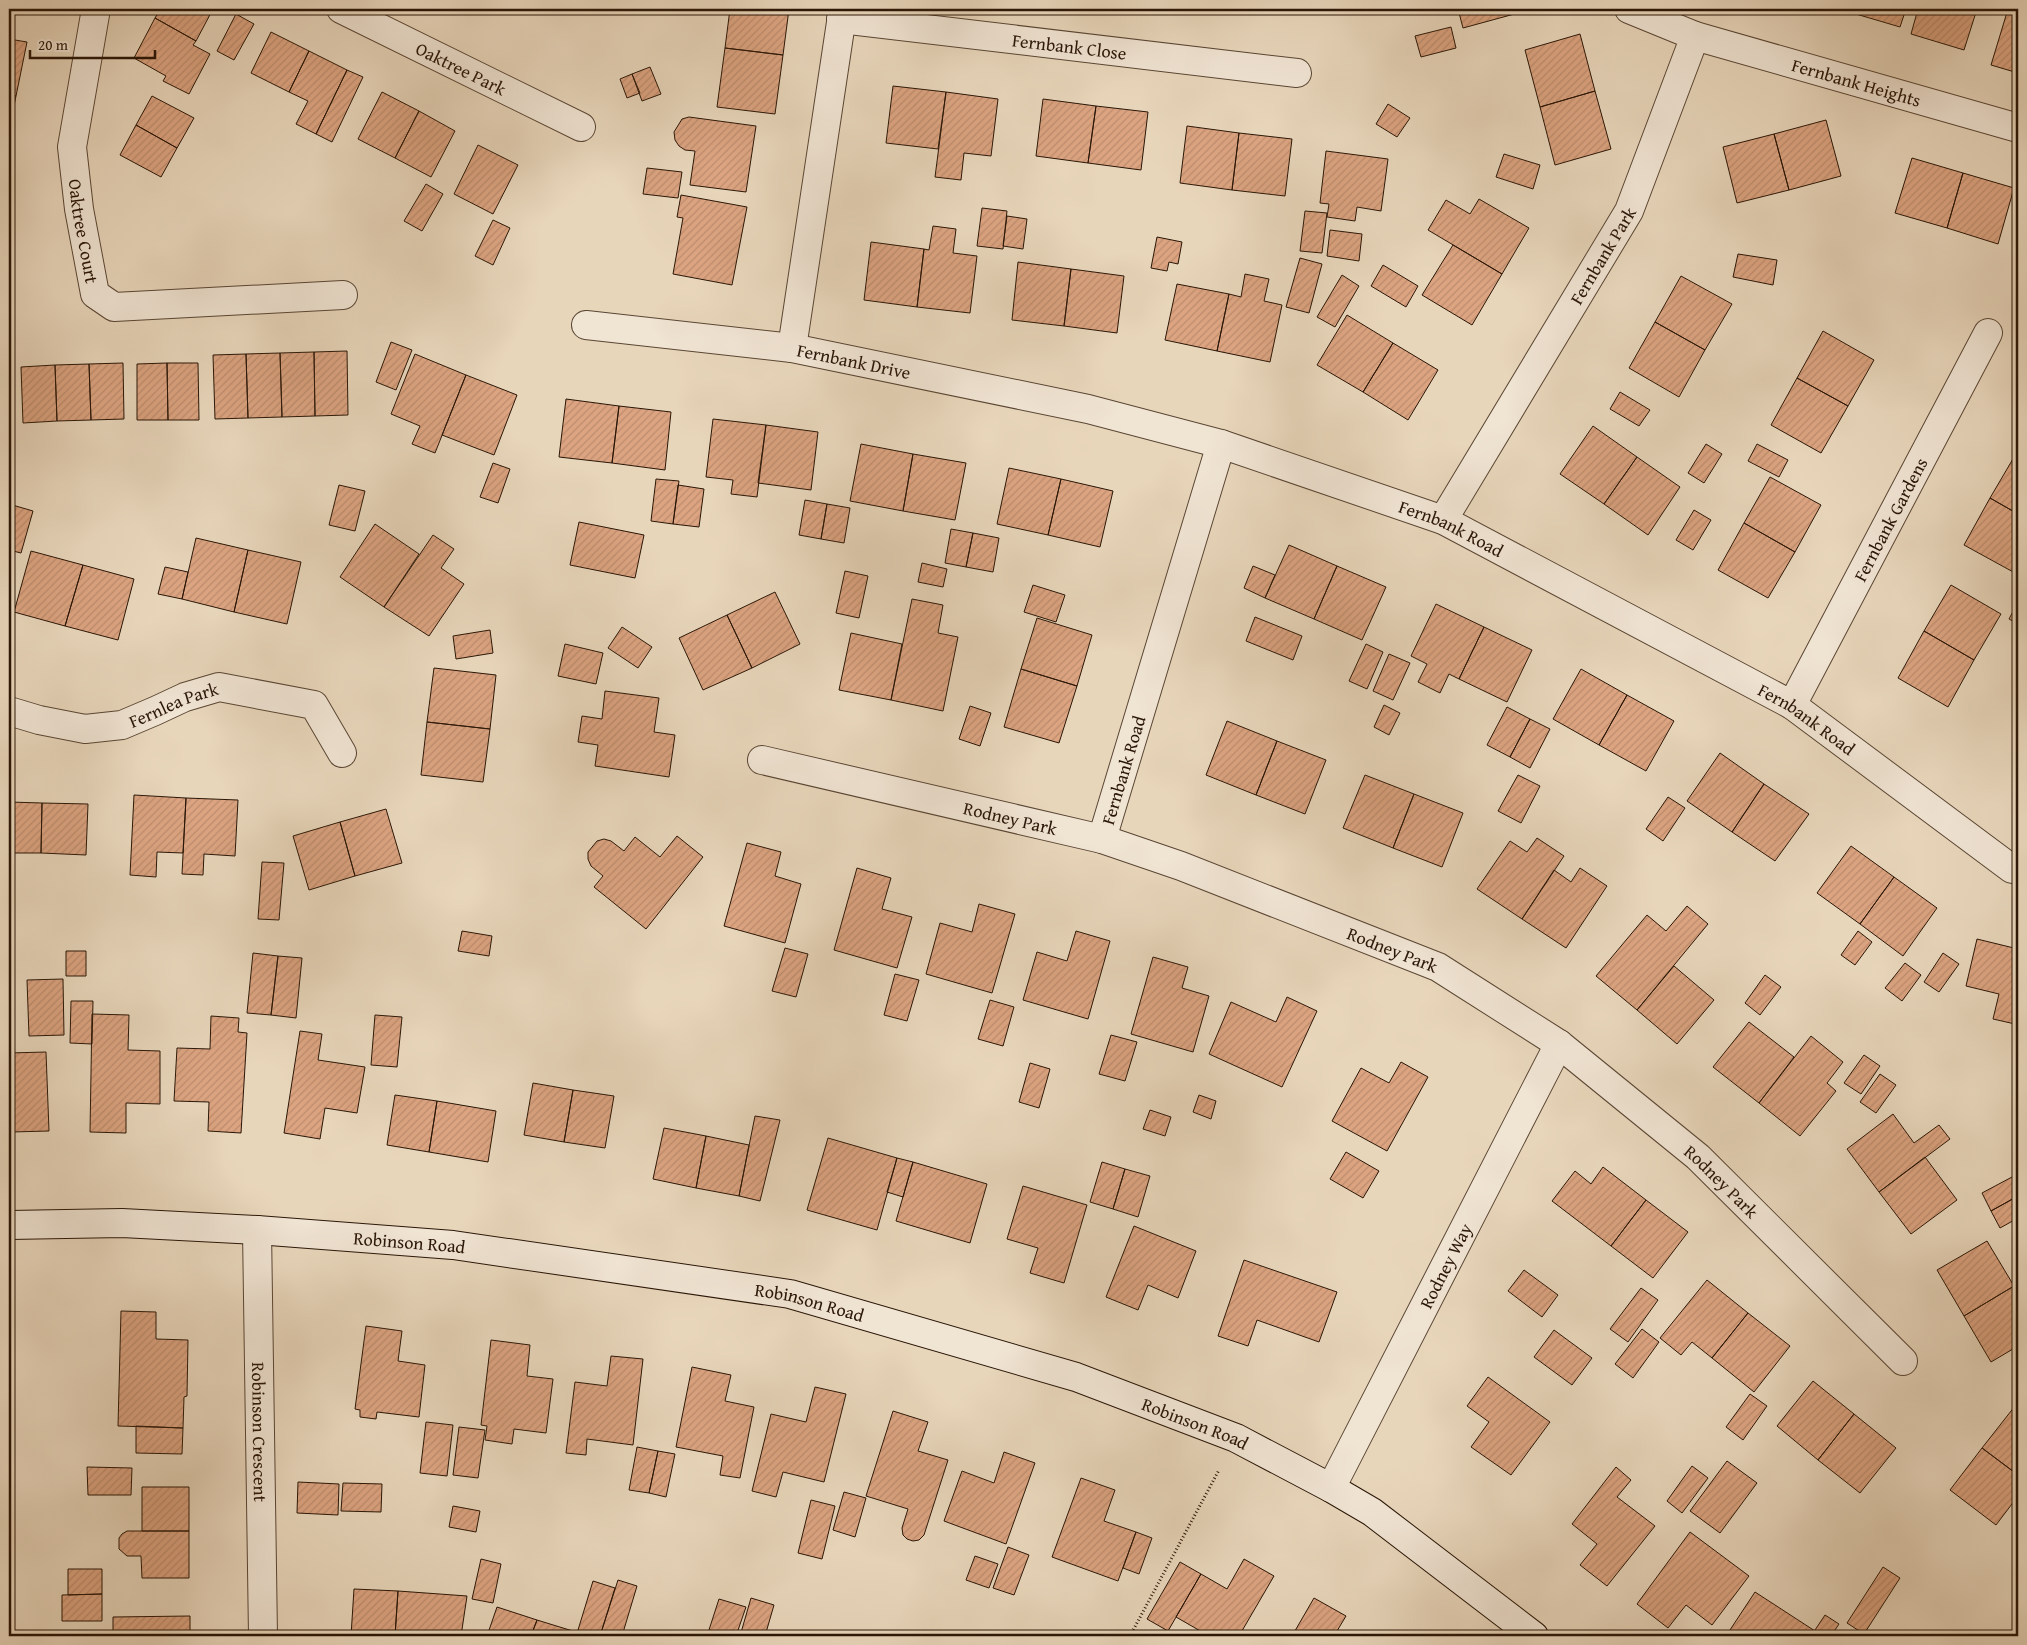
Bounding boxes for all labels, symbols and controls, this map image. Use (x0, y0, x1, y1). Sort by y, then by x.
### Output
street label: Fernbank Close (1011, 26, 1128, 66)
scale bar (30, 28, 155, 60)
text: 20 m (38, 34, 69, 55)
street label: Oaktree Park (411, 34, 512, 102)
street label: Fernbank Heights (1789, 51, 1924, 113)
street label: Oaktree Court (62, 177, 106, 286)
street label: Fernbank Park (1562, 200, 1643, 309)
street label: Fernbank Drive (795, 336, 913, 386)
street label: Fernbank Gardens (1846, 452, 1934, 586)
street label: Fernbank Road (1395, 492, 1509, 564)
street label: Fernlea Park (124, 674, 222, 734)
street label: Fernbank Road (1753, 676, 1861, 762)
street label: Fernbank Road (1094, 712, 1152, 828)
street label: Rodney Park (961, 794, 1061, 842)
street label: Rodney Park (1343, 919, 1443, 980)
street label: Rodney Park (1679, 1138, 1766, 1225)
street label: Rodney Way (1412, 1218, 1478, 1313)
street label: Robinson Road (352, 1224, 468, 1260)
street label: Robinson Road (753, 1276, 868, 1328)
street label: Robinson Crescent (245, 1362, 275, 1503)
street label: Robinson Road (1138, 1390, 1254, 1456)

